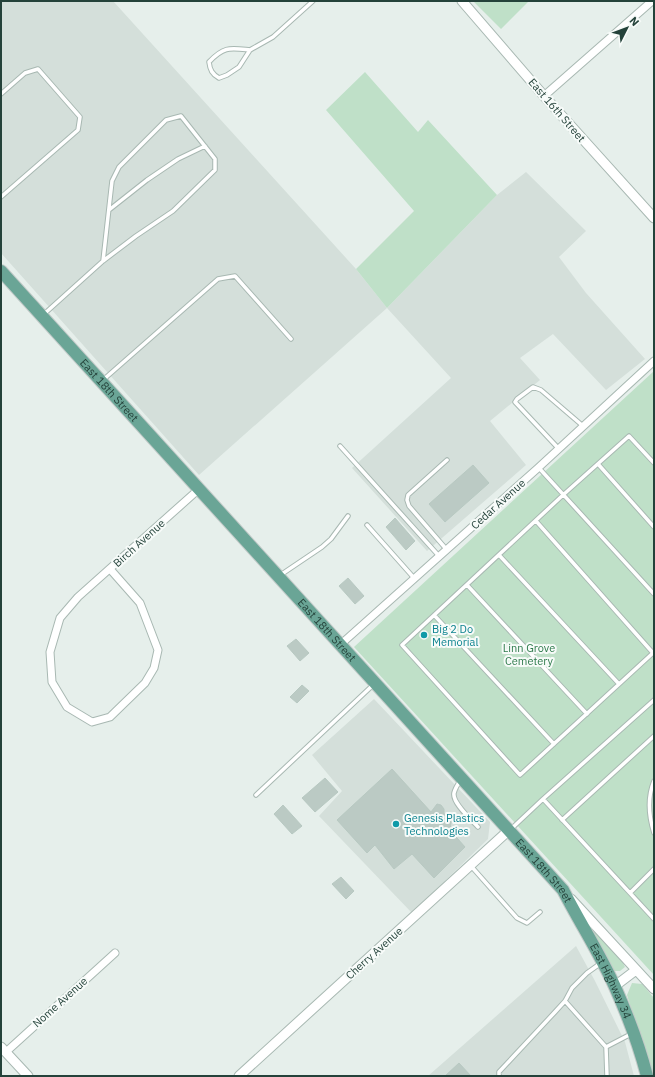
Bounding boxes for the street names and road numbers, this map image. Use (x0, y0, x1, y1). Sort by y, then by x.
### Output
street label: East 16th Street (525, 75, 589, 145)
street label: East 18th Street (77, 356, 141, 425)
street label: Cedar Avenue (468, 476, 528, 532)
street label: Birch Avenue (110, 516, 168, 570)
street label: East 18th Street (295, 596, 359, 665)
street label: East 18th Street (513, 836, 575, 905)
street label: Cherry Avenue (343, 924, 405, 982)
street label: East Highway 34 (587, 941, 635, 1021)
street label: Nome Avenue (30, 974, 90, 1030)

